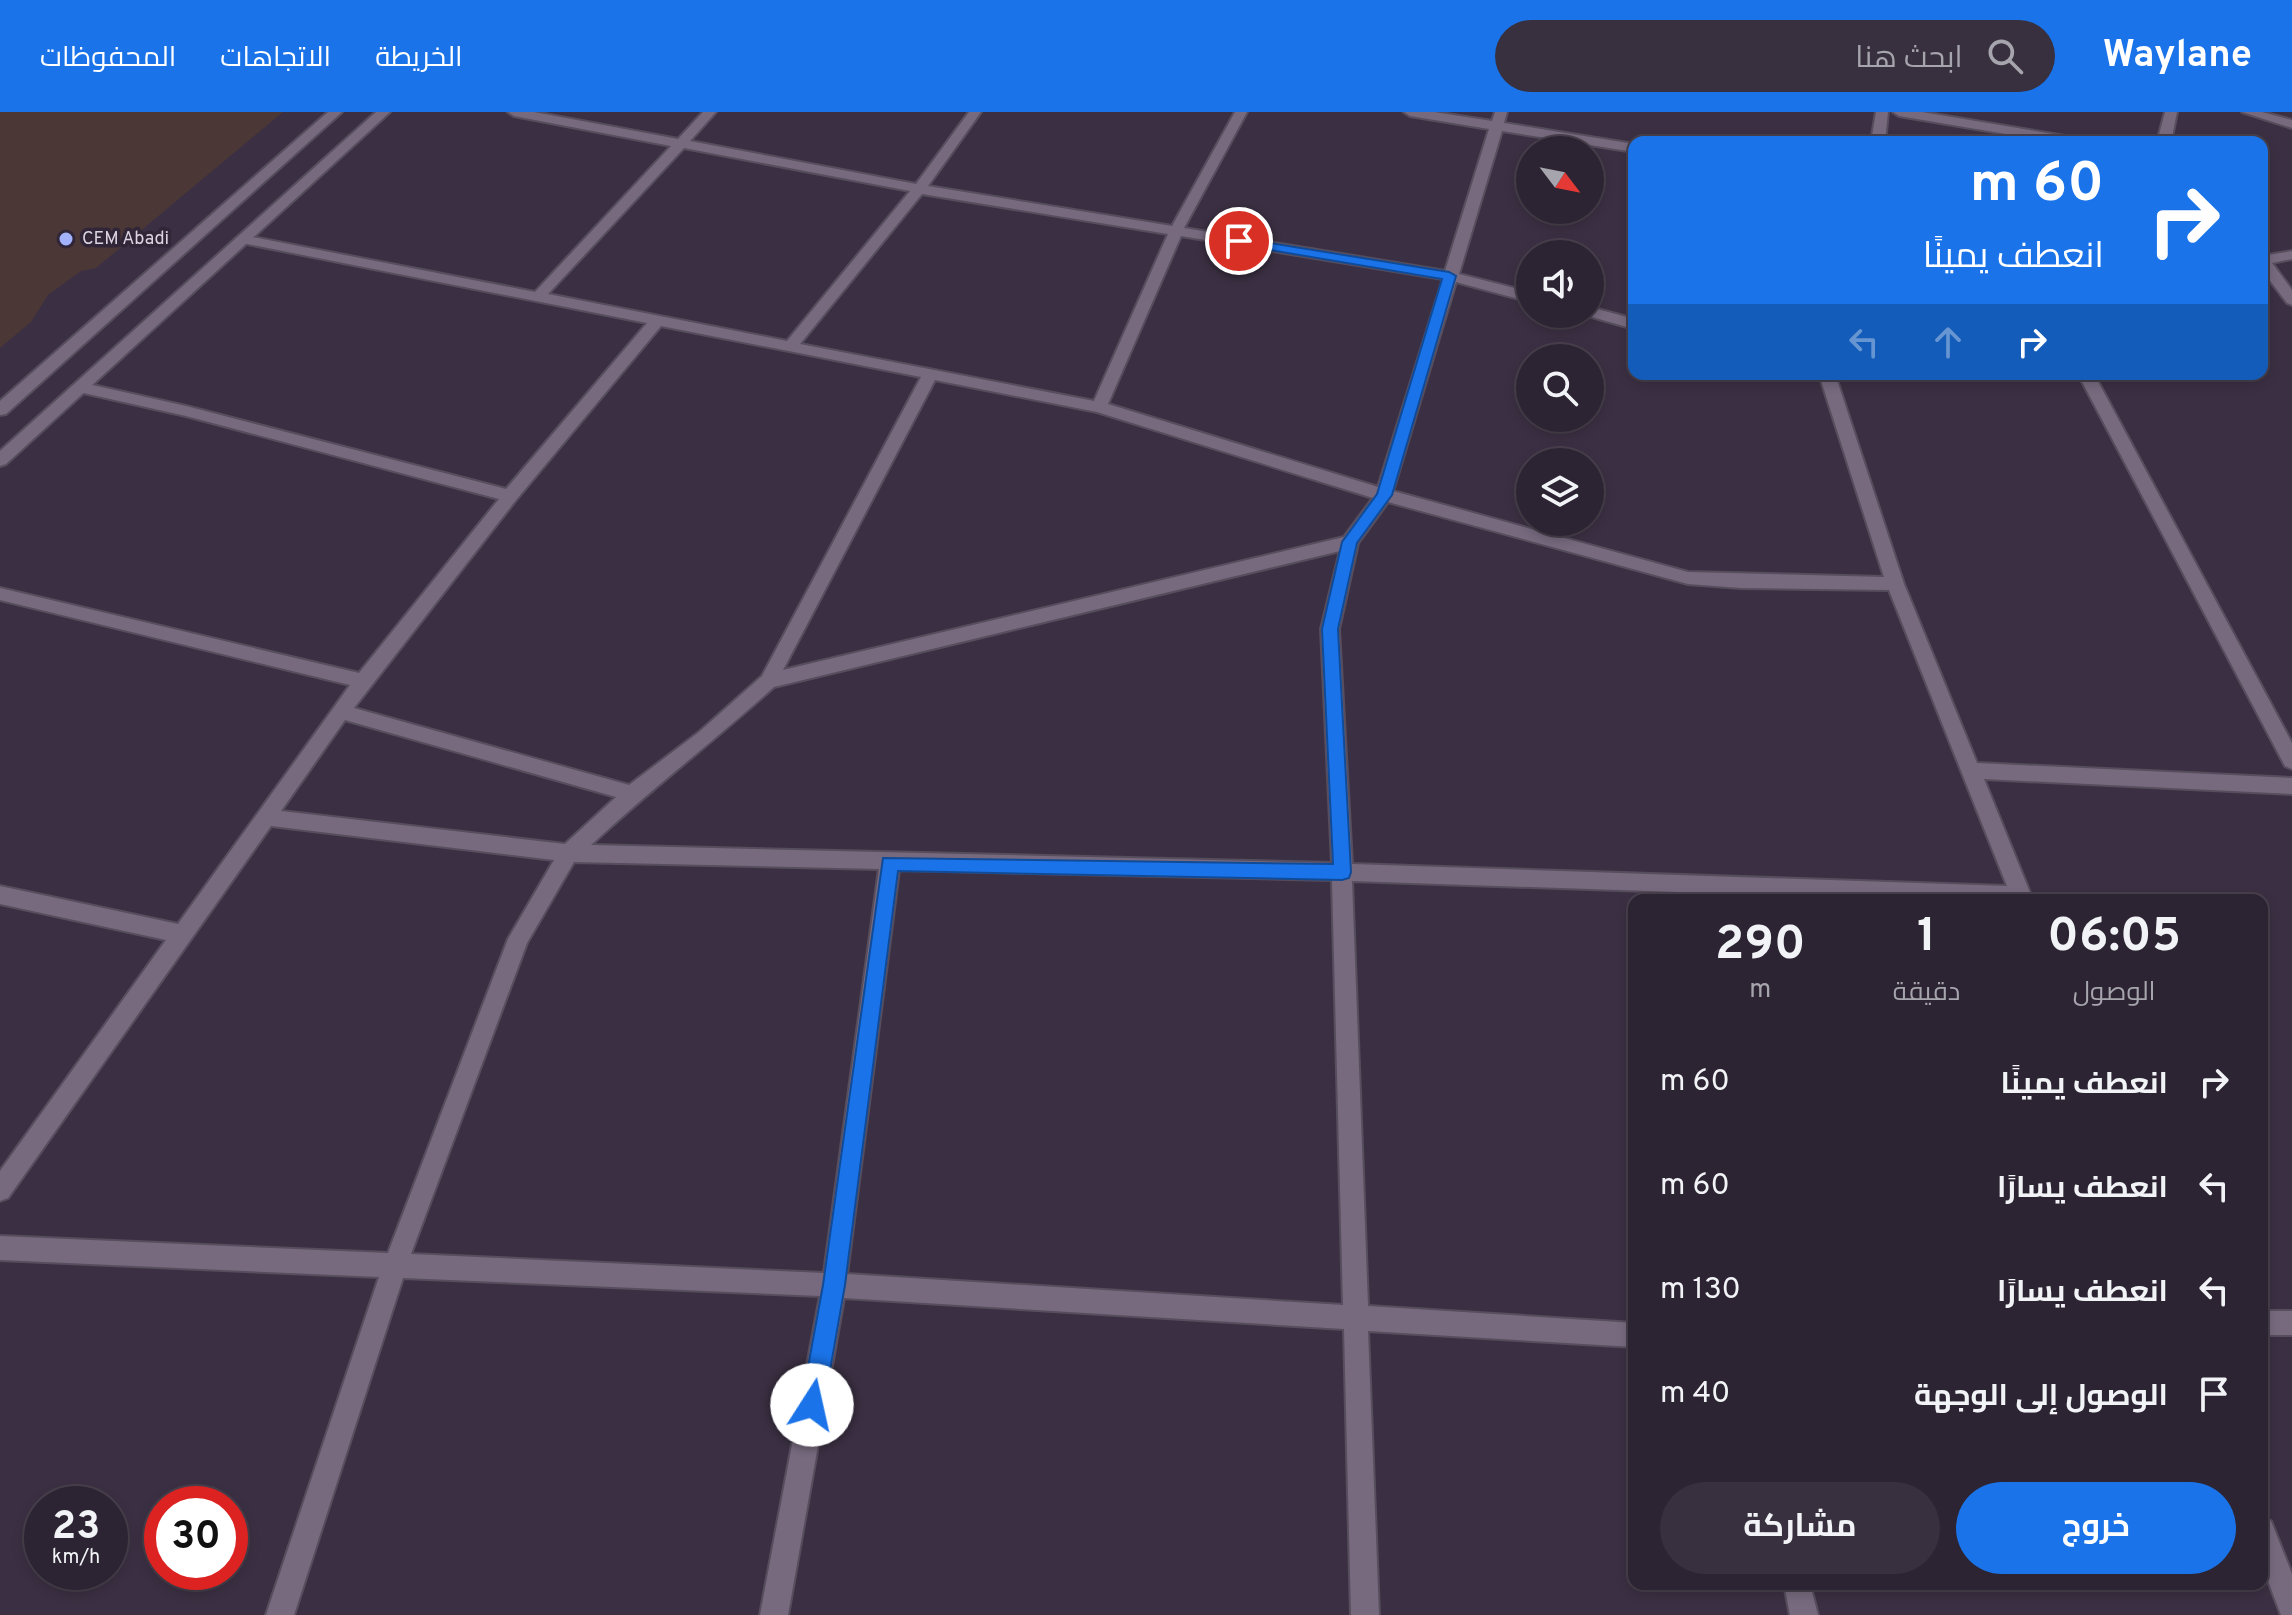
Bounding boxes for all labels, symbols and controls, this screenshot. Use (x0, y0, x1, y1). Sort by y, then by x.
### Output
search box (1495, 20, 2055, 92)
text: Waylane (2103, 32, 2252, 81)
icon: search (1983, 34, 2027, 78)
text: المحفوظات (40, 41, 176, 77)
text: الاتجاهات (220, 41, 331, 77)
text: الخريطة (375, 41, 463, 77)
text: ابحث هنا (1855, 41, 1963, 78)
north arrow (1516, 136, 1604, 224)
map controls (1516, 136, 1604, 536)
text: 60 m (1970, 151, 2104, 221)
icon: right (2132, 168, 2236, 272)
pin (1205, 207, 1273, 275)
icon: arrive (1217, 219, 1261, 263)
place label: CEM Abadi (82, 228, 169, 251)
marker: CEM Abadi (57, 230, 75, 248)
text: انعطف يمينًا (1923, 235, 2104, 281)
button: sound (1516, 240, 1604, 328)
icon: left (1842, 320, 1886, 364)
icon: ahead (1926, 320, 1970, 364)
icon: right (2010, 320, 2054, 364)
button: search (1516, 344, 1604, 432)
button: layers (1516, 448, 1604, 536)
text: 1 (1917, 908, 1936, 968)
text: 06:05 (2047, 908, 2181, 968)
text: 290 (1715, 916, 1806, 976)
text: m (1749, 974, 1771, 1007)
text: دقيقة (1893, 977, 1960, 1010)
text: الوصول (2073, 977, 2156, 1010)
icon: right (2192, 1060, 2236, 1104)
text: 60 m (1660, 1064, 1730, 1101)
text: انعطف يمينًا (2001, 1067, 2168, 1104)
icon: left (2192, 1164, 2236, 1208)
text: 60 m (1660, 1168, 1730, 1205)
text: انعطف يسارًا (1997, 1171, 2168, 1208)
icon: left (2192, 1268, 2236, 1312)
text: 130 m (1660, 1272, 1741, 1309)
text: انعطف يسارًا (1997, 1275, 2168, 1312)
position arrow (770, 1363, 854, 1447)
icon: arrive (2192, 1372, 2236, 1416)
text: 40 m (1660, 1376, 1730, 1413)
text: الوصول إلى الوجهة (1914, 1379, 2168, 1416)
button: مشاركة (1660, 1482, 1940, 1574)
button: خروج (1956, 1482, 2236, 1574)
speed limit sign: 30 (144, 1486, 248, 1590)
text: 23 (52, 1503, 100, 1553)
text: km/h (52, 1545, 100, 1571)

